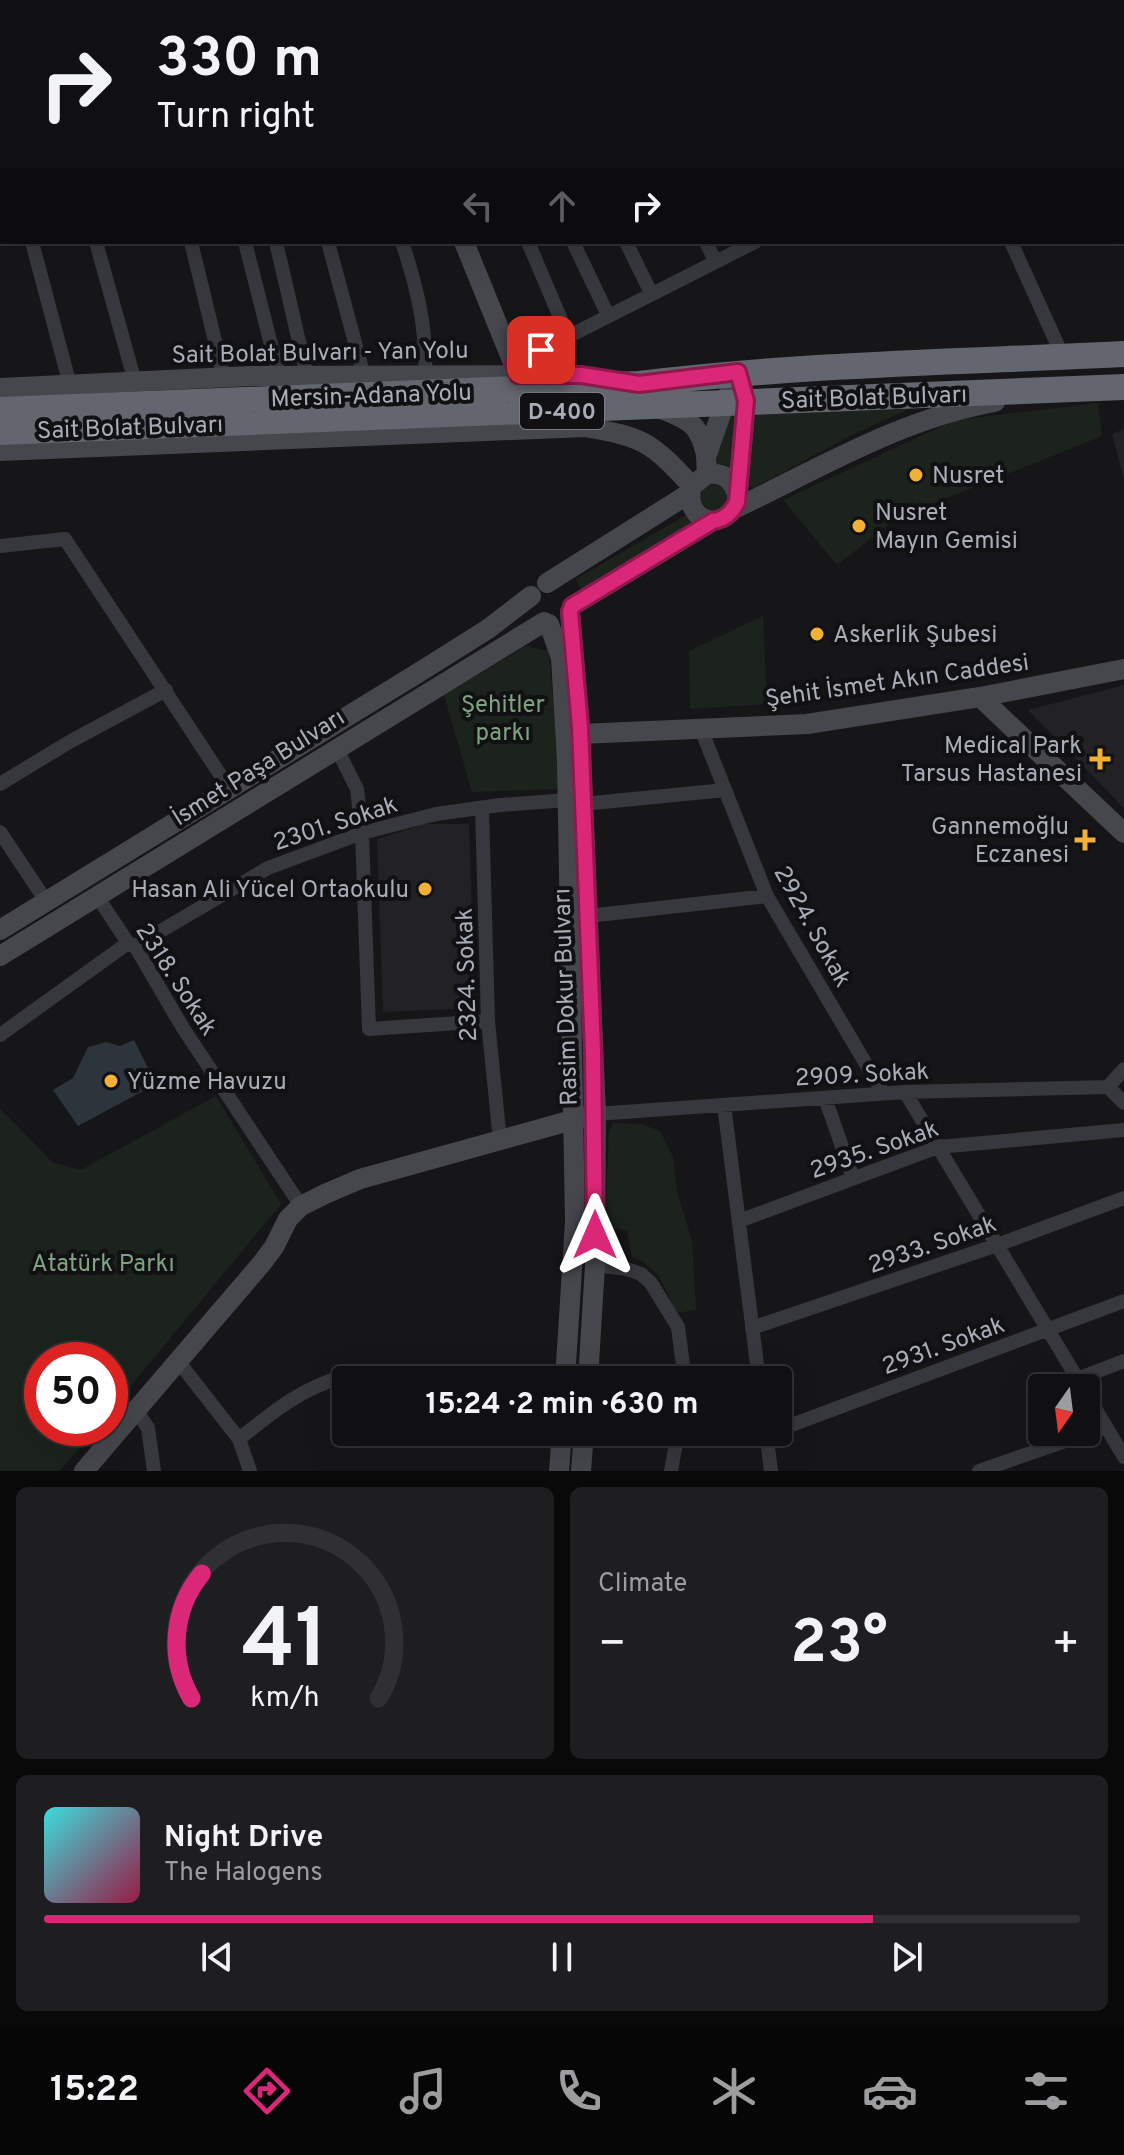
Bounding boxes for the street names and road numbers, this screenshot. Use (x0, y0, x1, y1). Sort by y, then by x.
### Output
street label: Sait Bolat Bulvarı - Yan Yolu (171, 336, 469, 372)
street label: Mersin-Adana Yolu (270, 378, 472, 416)
street label: Sait Bolat Bulvarı (781, 381, 968, 417)
road number: D-400 (520, 393, 604, 429)
street label: Sait Bolat Bulvarı (37, 411, 224, 447)
street label: Şehit İsmet Akın Caddesi (763, 648, 1031, 715)
street label: İsmet Paşa Bulvarı (167, 703, 351, 834)
street label: 2301. Sokak (270, 791, 402, 859)
street label: 2924. Sokak (766, 861, 857, 993)
street label: Rasim Dokur Bulvarı (548, 888, 586, 1106)
street label: 2324. Sokak (451, 908, 485, 1042)
street label: 2318. Sokak (128, 918, 223, 1042)
street label: 2909. Sokak (794, 1057, 930, 1094)
street label: 2935. Sokak (806, 1115, 943, 1187)
street label: 2933. Sokak (865, 1210, 1001, 1282)
street label: 2931. Sokak (878, 1311, 1009, 1383)

